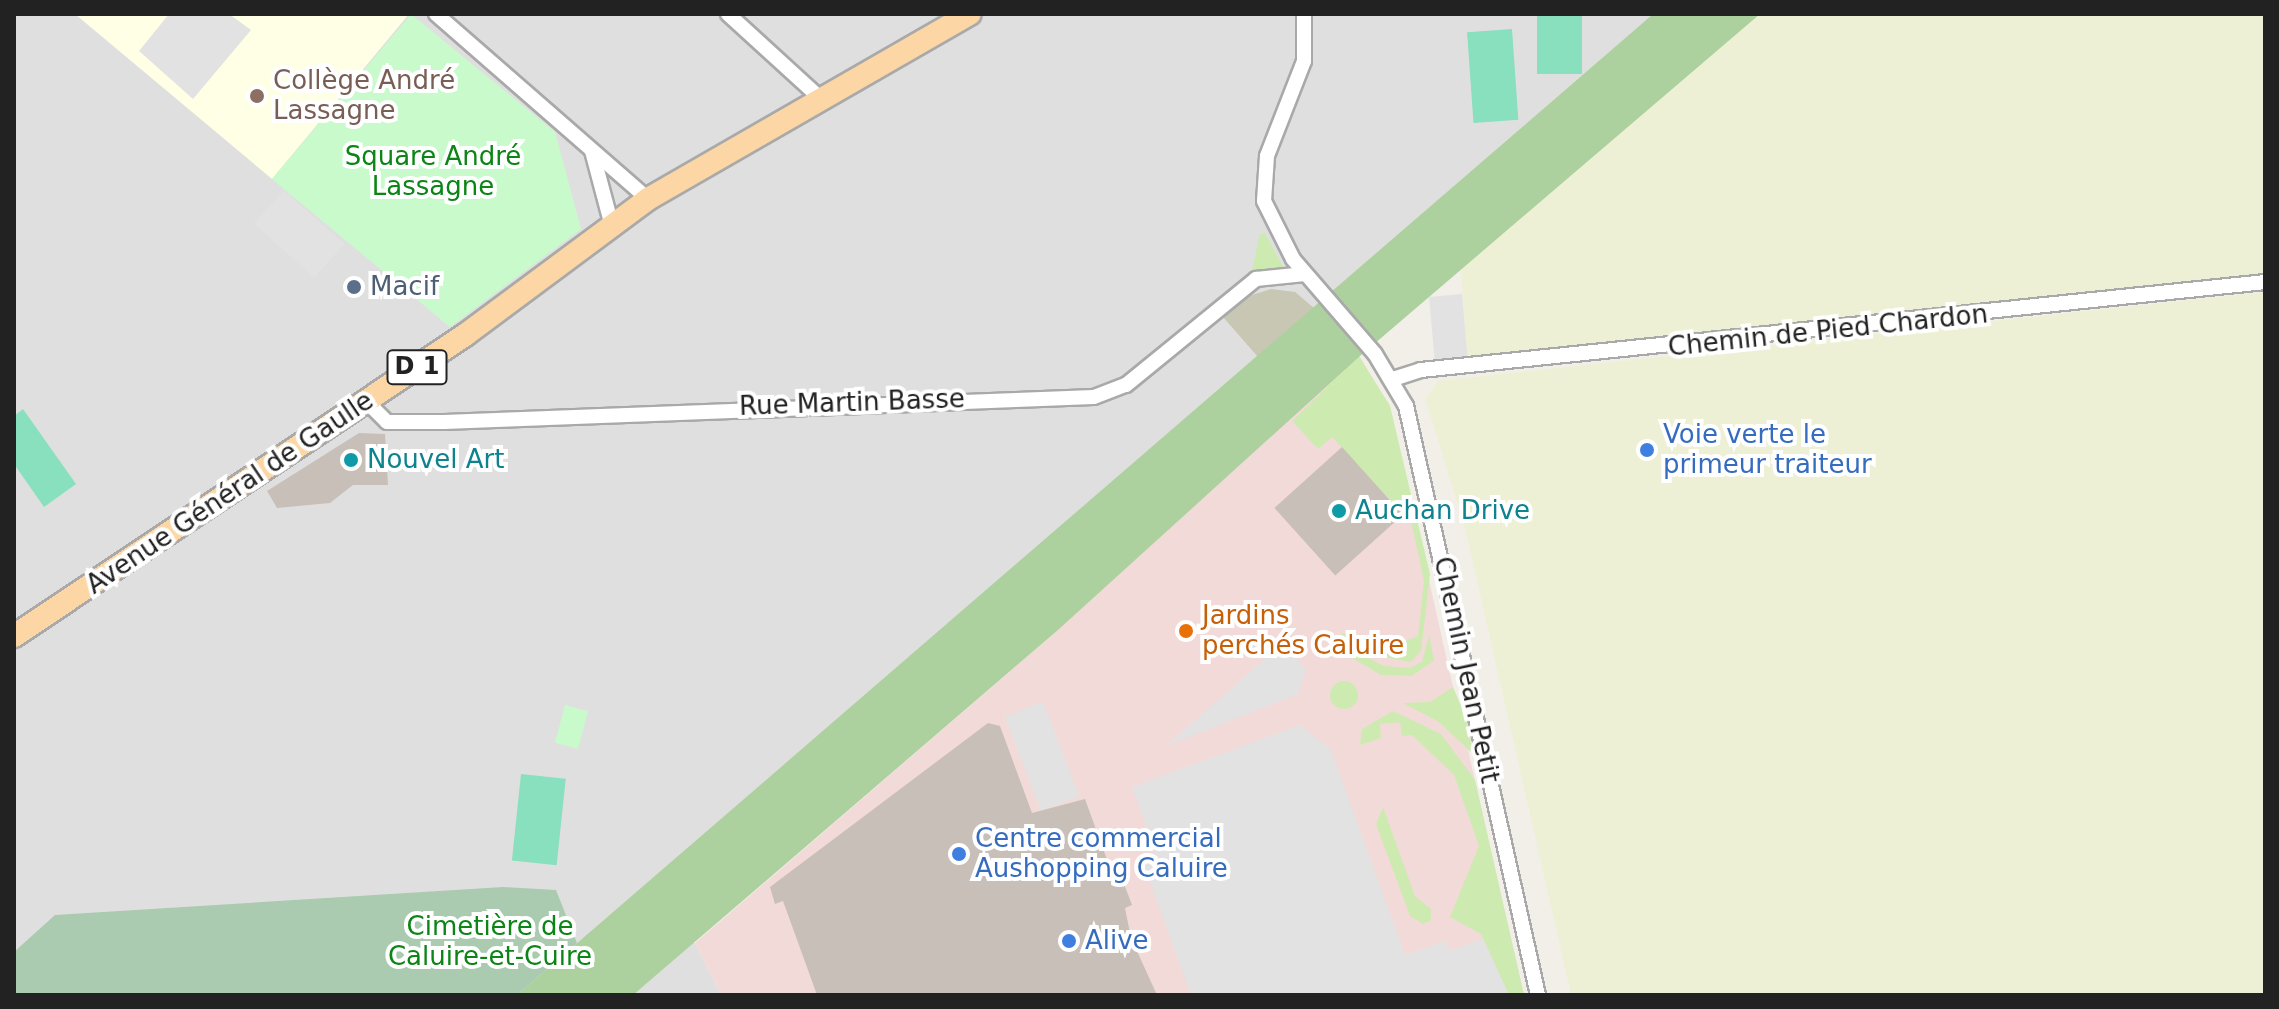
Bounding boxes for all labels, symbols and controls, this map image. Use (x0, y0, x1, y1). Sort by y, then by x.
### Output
place label: Collège André Lassagne (273, 65, 455, 126)
marker: Collège André Lassagne (248, 87, 266, 105)
park label: Square André Lassagne (345, 141, 521, 202)
place label: Macif (370, 271, 439, 303)
marker: Macif (345, 278, 363, 296)
street label: Chemin de Pied Chardon (1667, 299, 1989, 363)
road number: D 1 (385, 347, 449, 387)
street label: Rue Martin Basse (739, 383, 965, 423)
street label: Avenue Général de Gaulle (81, 385, 379, 601)
place label: Voie verte le primeur traiteur (1663, 419, 1872, 480)
marker: Voie verte le primeur traiteur (1638, 441, 1656, 459)
place label: Nouvel Art (367, 444, 504, 476)
marker: Nouvel Art (342, 451, 360, 469)
place label: Auchan Drive (1355, 495, 1530, 527)
marker: Auchan Drive (1330, 502, 1348, 520)
street label: Chemin Jean Petit (1427, 554, 1505, 786)
place label: Jardins perchés Caluire (1202, 600, 1404, 662)
marker: Jardins perchés Caluire (1177, 622, 1195, 640)
place label: Centre commercial Aushopping Caluire (975, 823, 1228, 884)
marker: Centre commercial Aushopping Caluire (950, 845, 968, 863)
park label: Cimetière de Caluire-et-Cuire (388, 911, 592, 972)
place label: Alive (1085, 925, 1149, 957)
marker: Alive (1060, 932, 1078, 950)

